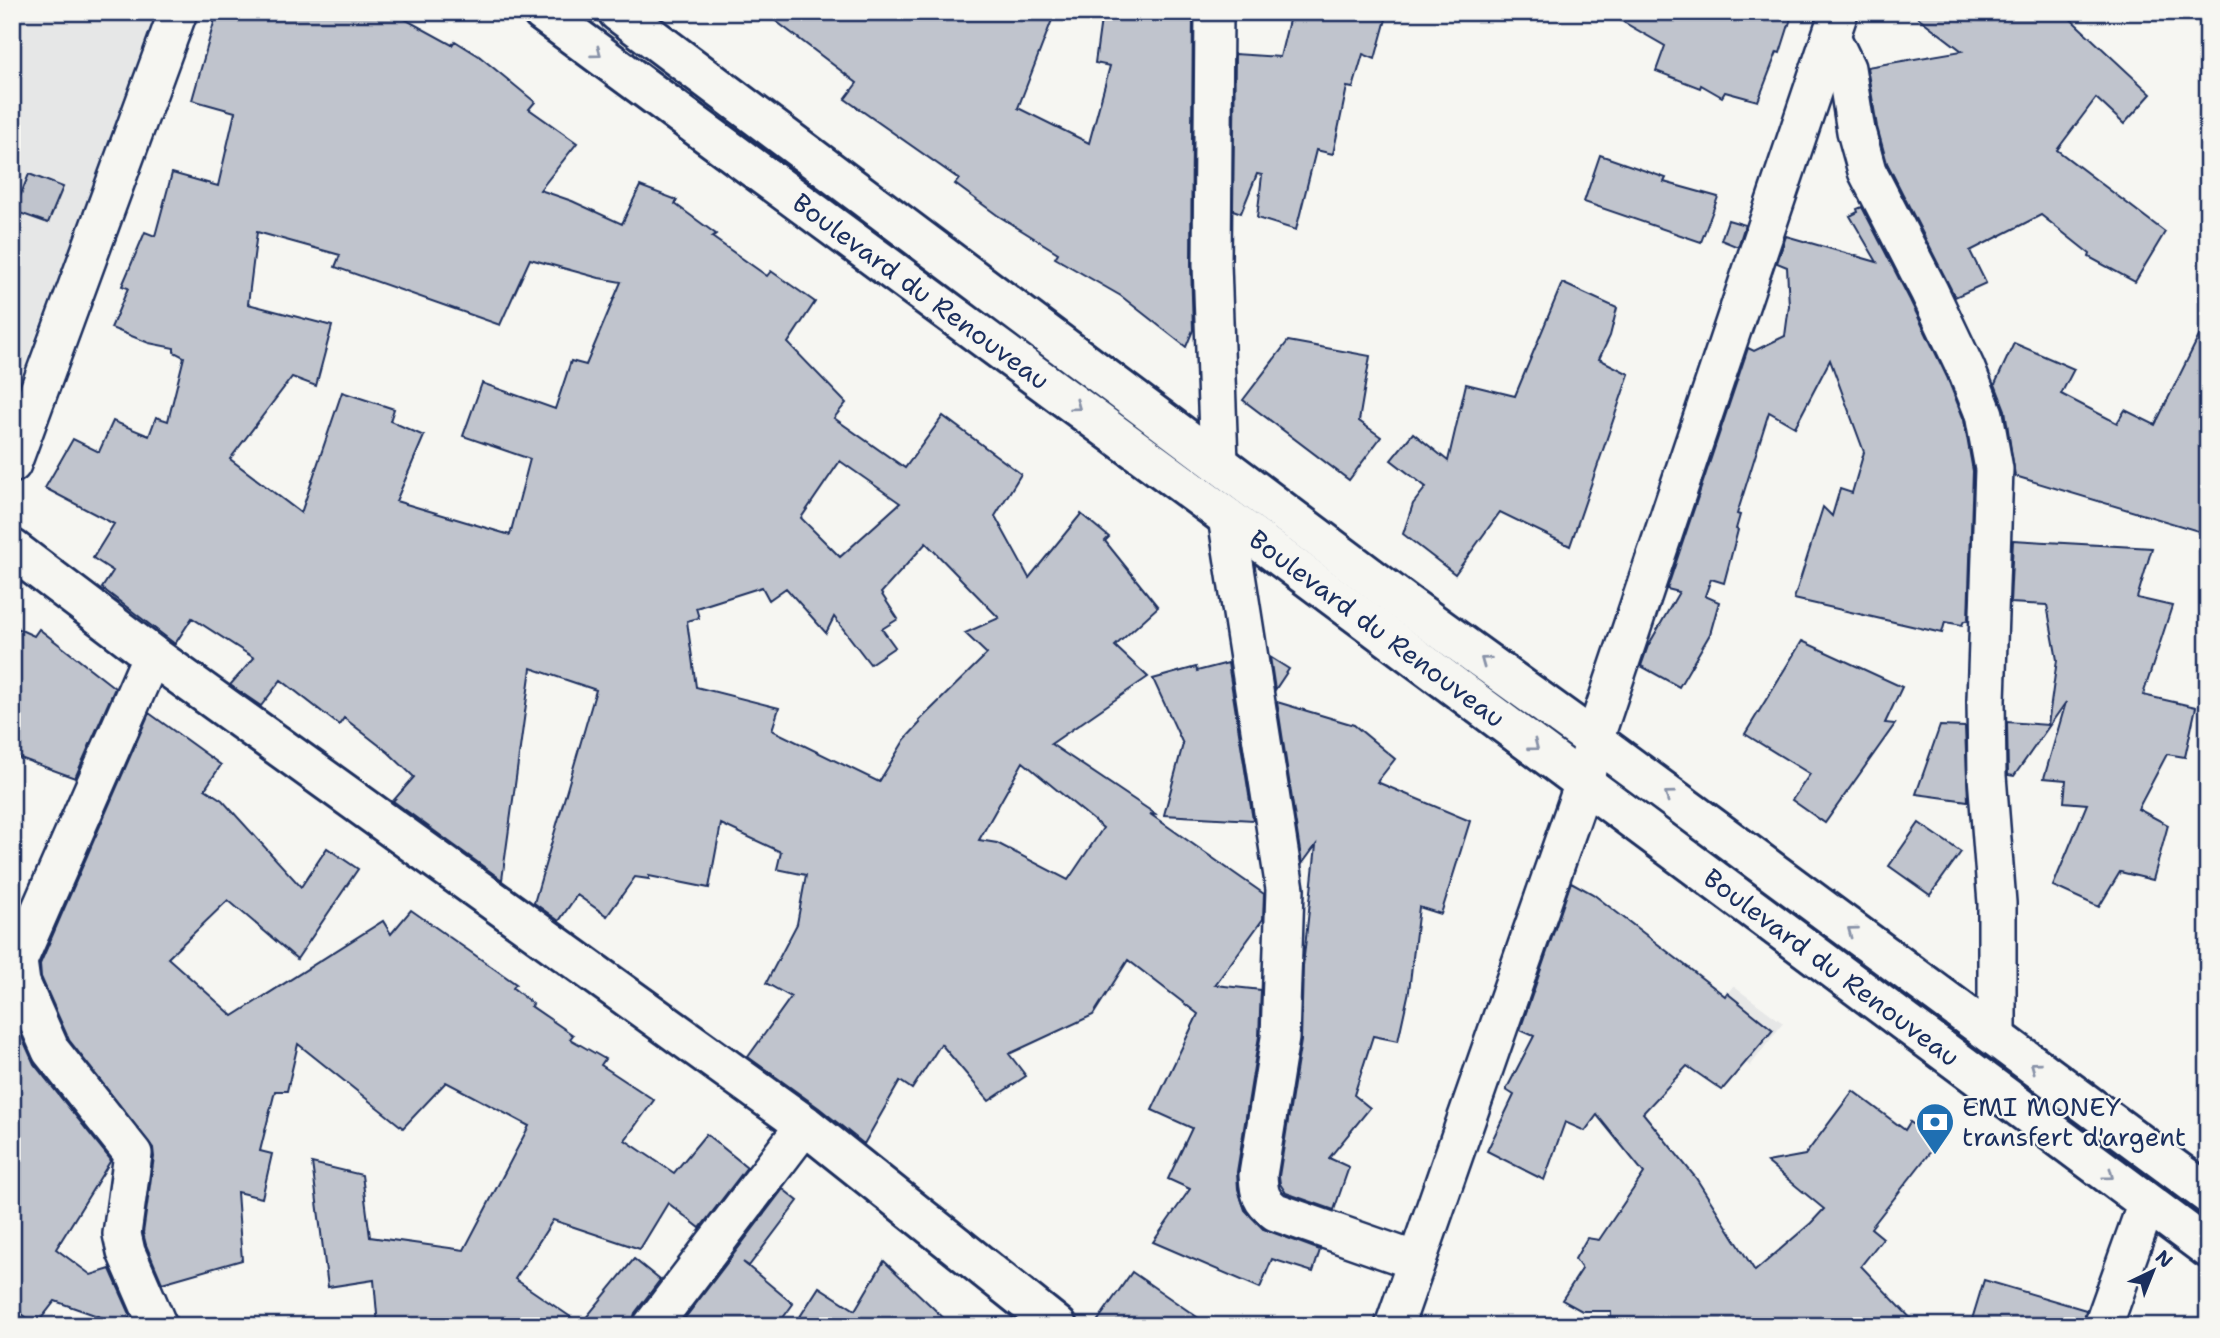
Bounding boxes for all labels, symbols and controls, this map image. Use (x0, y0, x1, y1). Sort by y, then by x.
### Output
one-way arrow (589, 44, 602, 57)
street label: Boulevard du Renouveau (786, 185, 1057, 397)
one-way arrow (1068, 397, 1081, 410)
street label: Boulevard du Renouveau (1242, 521, 1512, 735)
one-way arrow (1480, 657, 1493, 669)
one-way arrow (1526, 738, 1539, 750)
one-way arrow (1664, 791, 1677, 804)
street label: Boulevard du Renouveau (1697, 860, 1967, 1074)
one-way arrow (1847, 926, 1860, 939)
one-way arrow (2030, 1062, 2042, 1074)
place label: EMI MONEY transfert d'argent (1962, 1089, 2186, 1154)
bank icon: EMI MONEY transfert d'argent (1914, 1101, 1956, 1156)
one-way arrow (2101, 1166, 2114, 1179)
north arrow (2118, 1236, 2188, 1306)
text: N (2150, 1245, 2178, 1273)

